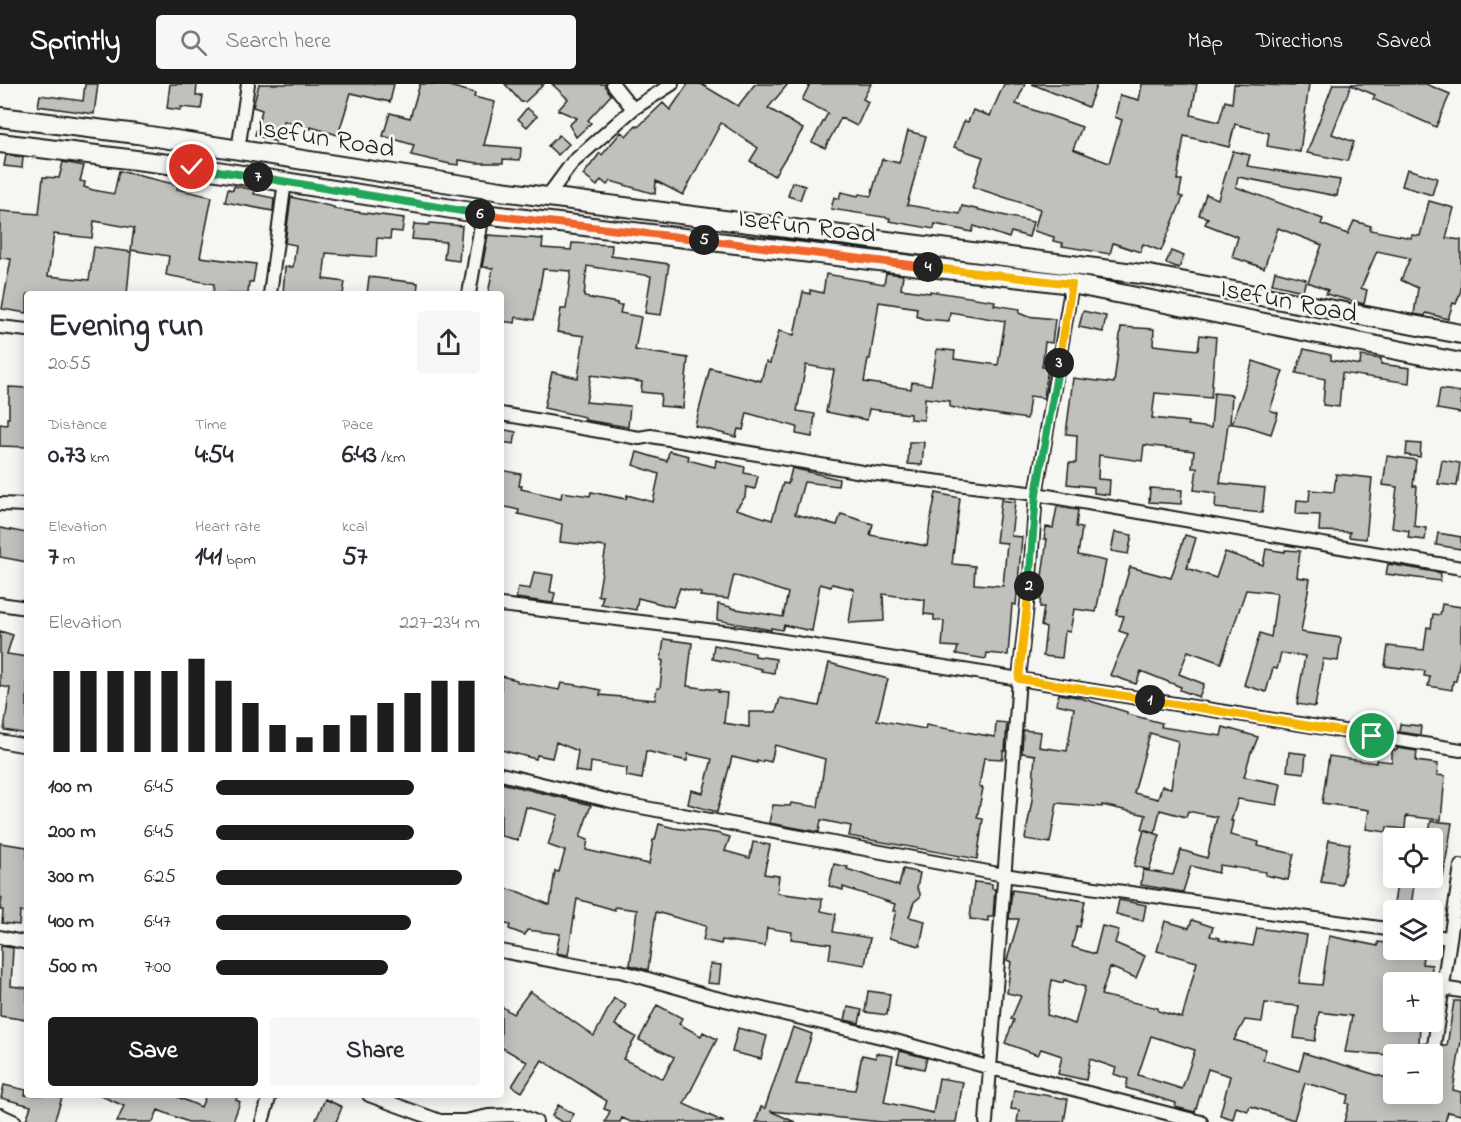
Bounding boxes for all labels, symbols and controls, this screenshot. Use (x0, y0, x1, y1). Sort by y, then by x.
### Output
search box (156, 15, 576, 69)
text: Sprintly (30, 22, 120, 63)
icon: search (177, 26, 210, 59)
text: Search here (225, 26, 331, 58)
text: Map (1187, 27, 1223, 57)
text: Directions (1256, 27, 1343, 57)
text: Saved (1376, 27, 1431, 57)
street label: Isefun Road (254, 109, 397, 170)
pin (166, 141, 217, 192)
icon: check (175, 150, 208, 183)
pin: 7 (243, 162, 273, 192)
text: 7 (255, 165, 261, 189)
pin: 6 (465, 199, 495, 229)
street label: Isefun Road (735, 200, 878, 255)
text: 6 (476, 202, 484, 226)
pin: 5 (689, 225, 719, 255)
text: 5 (699, 228, 709, 252)
pin: 4 (913, 252, 943, 282)
text: 4 (925, 255, 931, 279)
street label: Isefun Road (1217, 270, 1360, 335)
text: Evening run (48, 303, 203, 351)
button: share (417, 311, 480, 374)
pin: 3 (1044, 348, 1074, 378)
text: 20:55 (48, 350, 91, 379)
text: 3 (1056, 351, 1062, 375)
text: Distance (48, 413, 107, 437)
text: Time (195, 413, 227, 437)
text: Pace (342, 413, 373, 437)
text: 0.73 (48, 437, 86, 475)
text: 4:54 (195, 437, 234, 475)
text: 6:43 (342, 437, 377, 475)
text: km (86, 446, 109, 470)
text: /km (377, 446, 406, 470)
text: Elevation (48, 515, 107, 539)
text: Heart rate (195, 515, 261, 539)
text: kcal (342, 515, 367, 539)
text: 7 (48, 539, 59, 577)
text: 141 (195, 539, 222, 577)
text: 57 (342, 539, 368, 577)
text: m (59, 548, 75, 572)
text: bpm (222, 548, 256, 572)
pin: 2 (1014, 571, 1044, 601)
text: 2 (1025, 574, 1033, 598)
text: Elevation (48, 609, 122, 638)
text: 227–234 m (399, 609, 480, 638)
pin: 1 (1135, 685, 1165, 715)
text: 1 (1147, 688, 1153, 712)
pin (1346, 710, 1397, 761)
icon: arrive (1355, 719, 1388, 752)
text: 100 m (48, 773, 92, 802)
text: 6:45 (144, 773, 174, 802)
text: 200 m (48, 818, 96, 847)
text: 6:45 (144, 818, 174, 847)
map controls (1383, 828, 1443, 1104)
button: locate (1383, 828, 1443, 888)
text: 300 m (48, 863, 94, 892)
text: 6:25 (144, 863, 176, 892)
button: layers (1383, 900, 1443, 960)
text: 400 m (48, 908, 94, 937)
text: 6:47 (144, 908, 171, 937)
text: 500 m (48, 953, 97, 982)
text: 7:00 (144, 953, 171, 982)
button: + (1383, 972, 1443, 1032)
button: Save (48, 1017, 258, 1086)
button: Share (270, 1017, 480, 1086)
button: − (1383, 1044, 1443, 1104)

